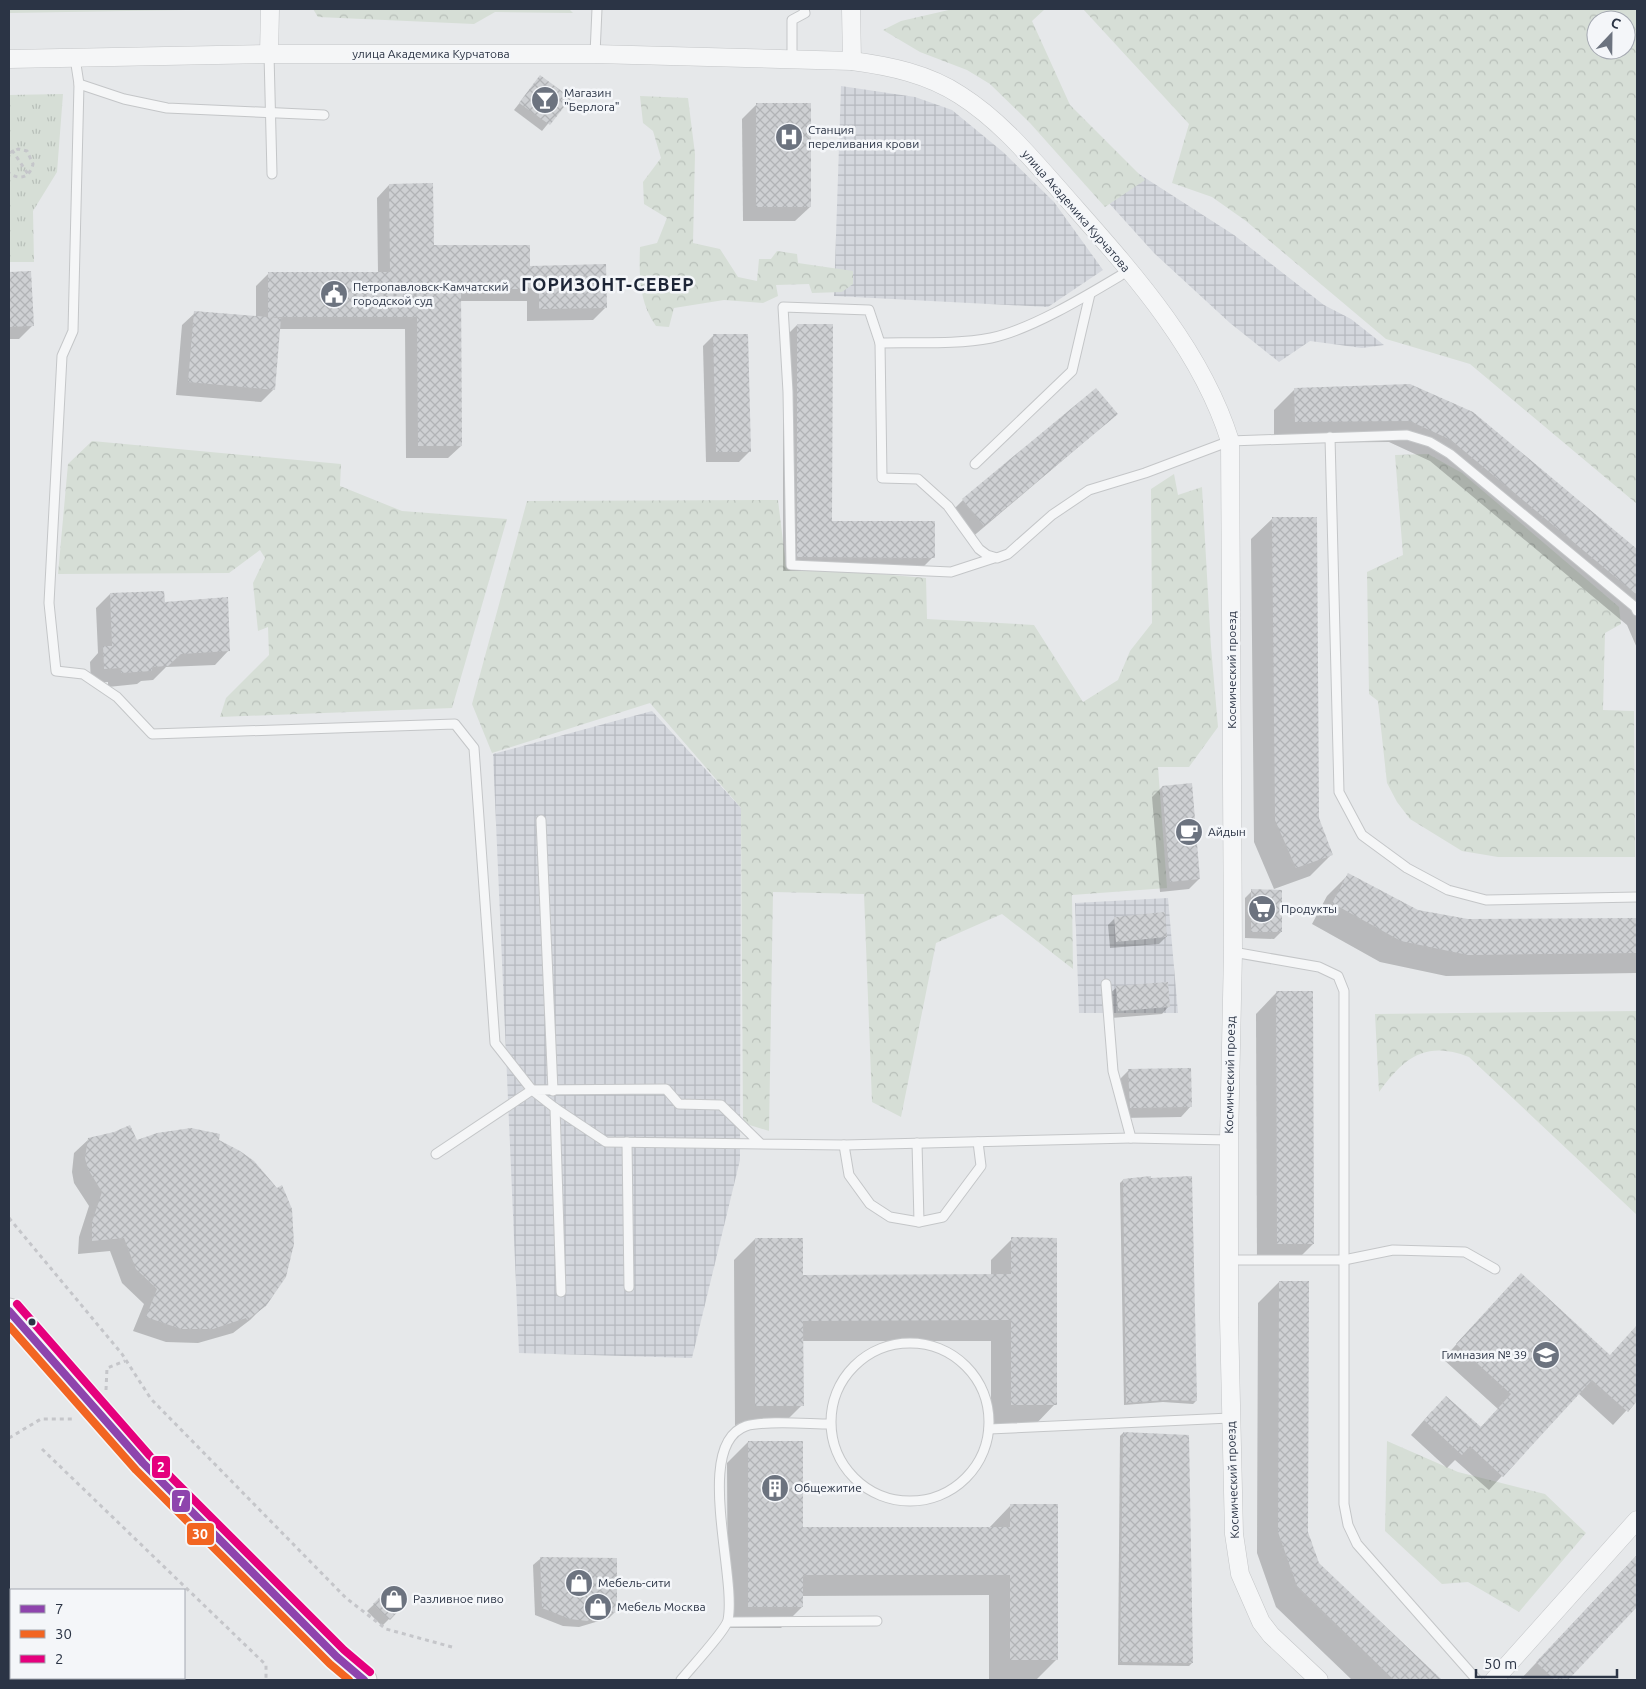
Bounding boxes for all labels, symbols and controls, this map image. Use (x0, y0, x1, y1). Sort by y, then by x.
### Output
north arrow (1586, 10, 1636, 60)
text: С (1609, 14, 1623, 32)
street label: улица Академика Курчатова (352, 47, 510, 60)
bar icon: Магазин "Берлога" (530, 85, 560, 115)
place label: Магазин "Берлога" (564, 86, 619, 113)
hospital icon: Станция переливания крови (774, 122, 804, 152)
place label: Станция переливания крови (808, 123, 919, 150)
street label: улица Академика Курчатова (1020, 147, 1133, 274)
district label: ГОРИЗОНТ-СЕВЕР (521, 274, 695, 294)
public building icon: Петропавловск-Камчатский городской суд (319, 279, 349, 309)
place label: Петропавловск-Камчатский городской суд (353, 280, 509, 307)
street label: Космический проезд (1225, 611, 1238, 729)
cafe icon: Айдын (1174, 817, 1204, 847)
place label: Айдын (1208, 825, 1246, 838)
supermarket icon: Продукты (1247, 894, 1277, 924)
place label: Продукты (1281, 902, 1337, 915)
street label: Космический проезд (1222, 1016, 1237, 1134)
unlabelled marker (27, 1317, 37, 1327)
school or university icon: Гимназия № 39 (1531, 1340, 1561, 1370)
place label: Гимназия № 39 (1441, 1348, 1527, 1361)
street label: Космический проезд (1224, 1421, 1241, 1539)
line badge: 2 (151, 1455, 171, 1479)
text: 2 (157, 1459, 165, 1475)
building icon: Общежитие (760, 1473, 790, 1503)
place label: Общежитие (794, 1481, 862, 1494)
line badge: 7 (171, 1489, 191, 1513)
text: 7 (177, 1493, 185, 1509)
line badge: 30 (186, 1522, 215, 1546)
text: 30 (192, 1526, 208, 1542)
shop icon: Мебель-сити (564, 1568, 594, 1598)
place label: Мебель-сити (598, 1576, 671, 1589)
shop icon: Разливное пиво (379, 1584, 409, 1614)
legend (10, 1589, 185, 1679)
place label: Разливное пиво (413, 1592, 504, 1605)
shop icon: Мебель Москва (583, 1592, 613, 1622)
text: 7 (55, 1600, 63, 1617)
place label: Мебель Москва (617, 1600, 706, 1613)
text: 30 (55, 1625, 72, 1642)
scale bar (1476, 1646, 1617, 1678)
text: 2 (55, 1650, 63, 1667)
text: 50 m (1484, 1655, 1517, 1672)

